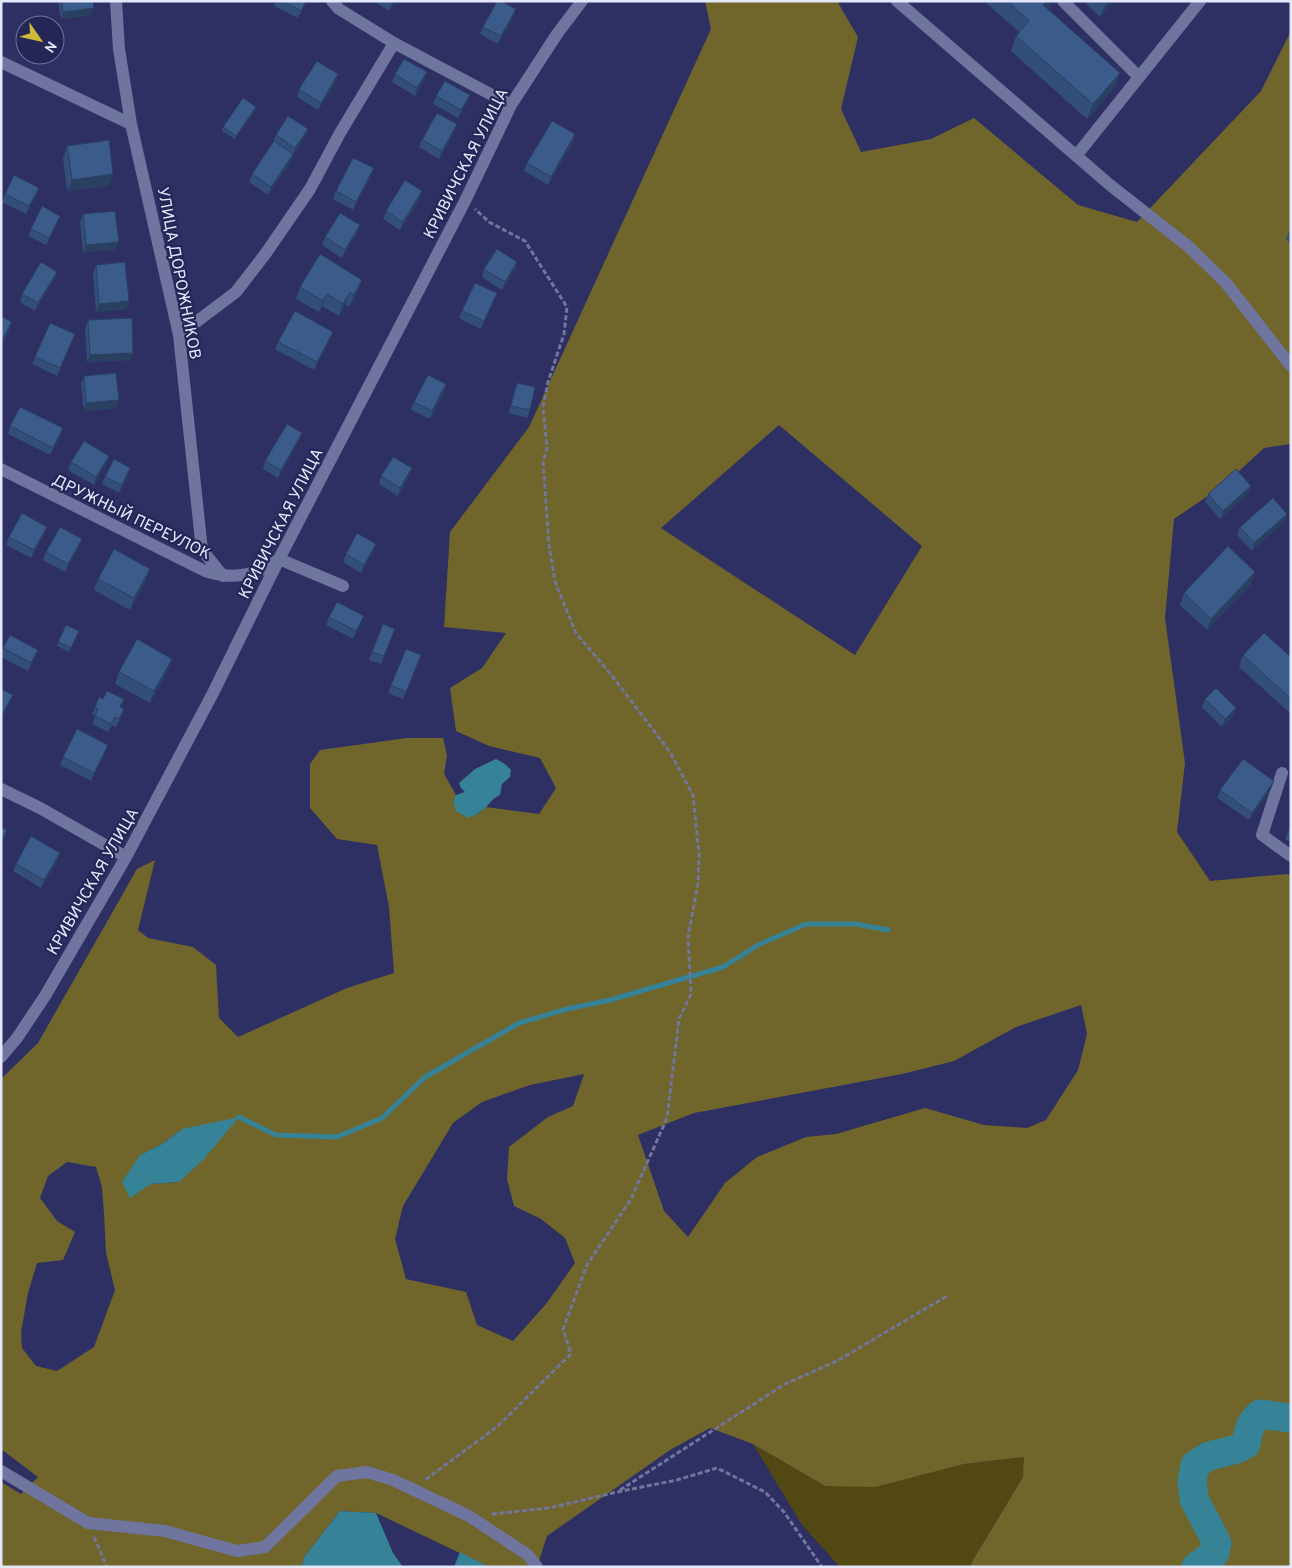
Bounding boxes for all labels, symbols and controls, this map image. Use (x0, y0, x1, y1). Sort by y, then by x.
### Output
north arrow (15, 15, 65, 65)
text: N (40, 38, 59, 55)
street label: КРИВИЧСКАЯ УЛИЦА (420, 85, 514, 243)
street label: УЛИЦА ДОРОЖНИКОВ (152, 186, 205, 361)
street label: КРИВИЧСКАЯ УЛИЦА (235, 445, 329, 603)
street label: ДРУЖНЫЙ ПЕРЕУЛОК (49, 469, 215, 565)
street label: КРИВИЧСКАЯ УЛИЦА (43, 805, 144, 959)

